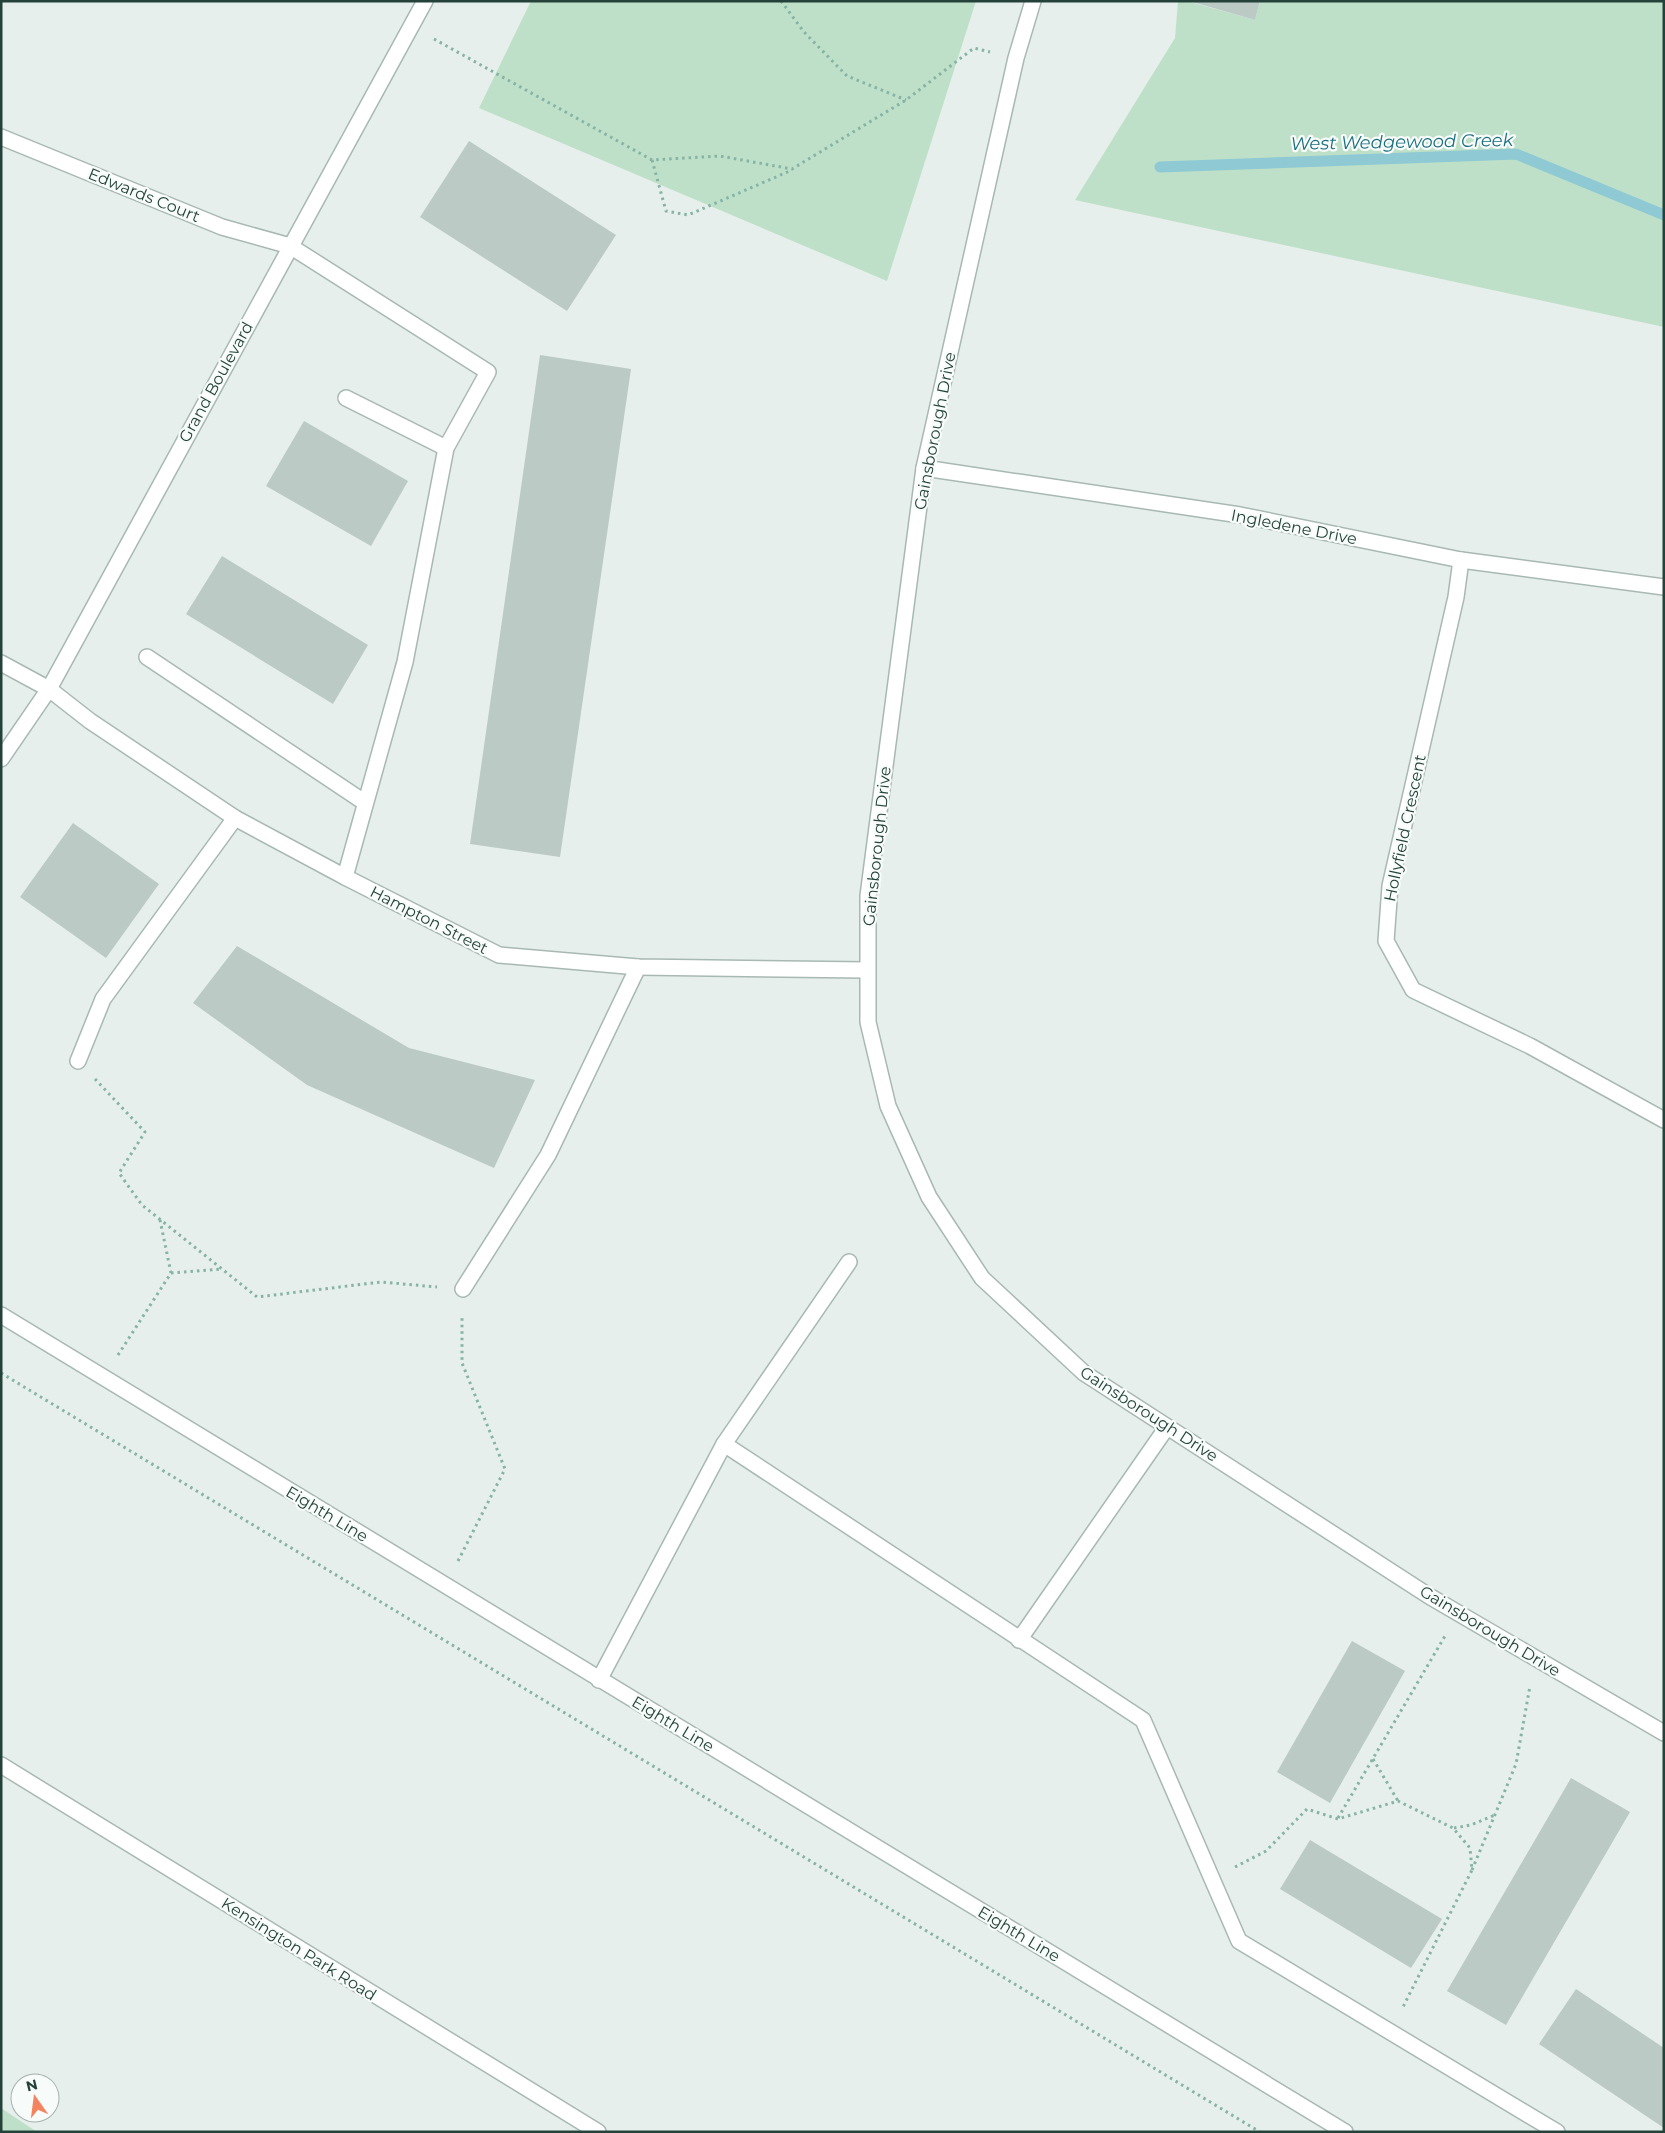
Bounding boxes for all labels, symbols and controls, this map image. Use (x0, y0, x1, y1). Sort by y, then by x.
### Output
water label: West Wedgewood Creek (1291, 129, 1515, 155)
street label: Edwards Court (85, 164, 203, 226)
street label: Grand Boulevard (175, 318, 257, 446)
street label: Gainsborough Drive (910, 350, 960, 512)
street label: Ingledene Drive (1230, 505, 1358, 549)
street label: Hollyfield Crescent (1380, 752, 1430, 903)
street label: Gainsborough Drive (859, 765, 895, 927)
street label: Hampton Street (367, 882, 492, 958)
street label: Gainsborough Drive (1077, 1362, 1221, 1466)
street label: Eighth Line (282, 1482, 372, 1546)
street label: Gainsborough Drive (1416, 1582, 1564, 1680)
street label: Eighth Line (628, 1692, 718, 1756)
street label: Kensington Park Road (218, 1893, 380, 2005)
street label: Eighth Line (974, 1902, 1064, 1966)
north arrow (10, 2073, 60, 2123)
text: N (24, 2075, 40, 2095)

